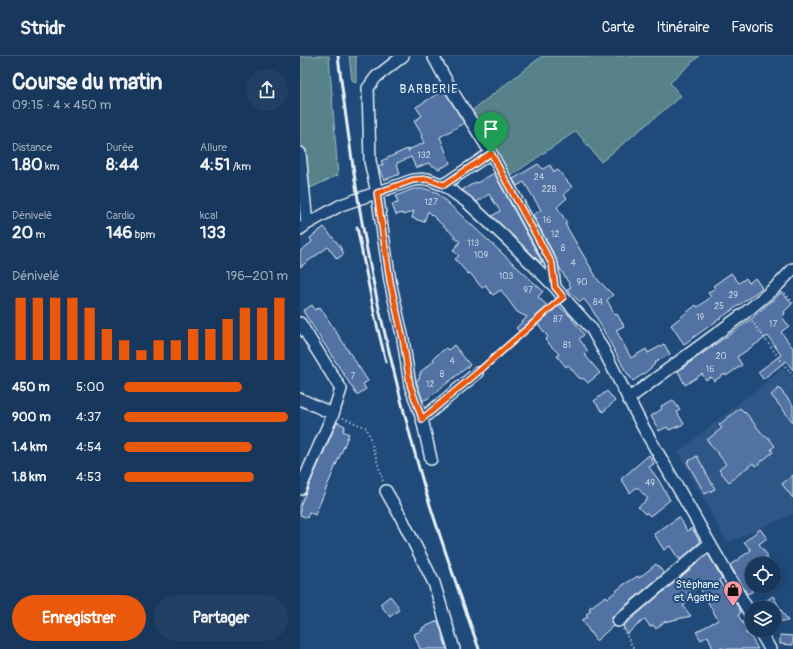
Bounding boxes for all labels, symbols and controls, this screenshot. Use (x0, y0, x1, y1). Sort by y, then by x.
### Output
text: Stridr (20, 16, 65, 40)
text: Carte (602, 19, 634, 36)
text: Itinéraire (656, 19, 709, 36)
text: Favoris (731, 19, 773, 36)
text: Course du matin (12, 68, 163, 96)
button: share (246, 69, 288, 111)
district label: BARBERIE (399, 82, 459, 97)
text: 09:15 · 4 × 450 m (12, 97, 111, 113)
pin (474, 112, 508, 153)
icon: arrive (480, 118, 502, 140)
text: Distance (12, 141, 52, 154)
text: Durée (106, 141, 133, 154)
text: Allure (200, 141, 227, 154)
house number: 132 (417, 150, 431, 161)
text: 1.80 (12, 154, 43, 175)
text: 8:44 (106, 154, 139, 175)
text: 4:51 (200, 154, 230, 175)
text: km (43, 160, 59, 173)
text: /km (230, 160, 251, 173)
house number: 24 (534, 172, 545, 183)
house number: 22B (541, 184, 557, 195)
house number: 127 (424, 197, 438, 208)
text: Dénivelé (12, 209, 52, 222)
text: Cardio (106, 209, 135, 222)
text: kcal (200, 209, 218, 222)
house number: 16 (543, 215, 551, 226)
text: 20 (12, 222, 33, 243)
text: 146 (106, 222, 132, 243)
text: 133 (200, 222, 226, 243)
text: m (33, 228, 45, 241)
text: bpm (132, 228, 155, 241)
house number: 12 (551, 229, 559, 240)
house number: 113 (467, 238, 479, 249)
house number: 8 (561, 243, 566, 254)
house number: 109 (474, 250, 489, 261)
house number: 4 (570, 258, 576, 269)
text: Dénivelé (12, 268, 59, 284)
text: 196–201 m (225, 268, 288, 284)
house number: 103 (499, 271, 513, 282)
house number: 90 (577, 277, 587, 288)
house number: 97 (523, 285, 533, 296)
house number: 29 (728, 290, 738, 301)
house number: 84 (593, 297, 604, 308)
house number: 25 (714, 301, 724, 312)
house number: 19 (696, 312, 704, 323)
house number: 87 (553, 314, 563, 325)
house number: 17 (769, 319, 777, 330)
house number: 81 (563, 340, 571, 351)
house number: 20 (715, 351, 727, 362)
house number: 4 (449, 356, 455, 367)
house number: 16 (706, 364, 714, 375)
house number: 8 (440, 369, 445, 380)
house number: 7 (351, 371, 356, 382)
text: 450 m (12, 379, 50, 395)
text: 5:00 (76, 379, 104, 395)
house number: 12 (426, 379, 434, 390)
text: 900 m (12, 409, 51, 425)
text: 4:37 (76, 409, 101, 425)
text: 1.4 km (12, 439, 47, 455)
text: 4:54 (76, 439, 102, 455)
text: 1.8 km (12, 469, 46, 485)
text: 4:53 (76, 469, 101, 485)
house number: 49 (645, 478, 655, 489)
map controls (745, 557, 781, 637)
button: locate (745, 557, 781, 593)
place label: Stéphane et Agathe (674, 578, 720, 604)
shop icon: Stéphane et Agathe (722, 579, 744, 607)
button: Enregistrer (12, 595, 146, 641)
button: Partager (154, 595, 288, 641)
button: layers (745, 601, 781, 637)

